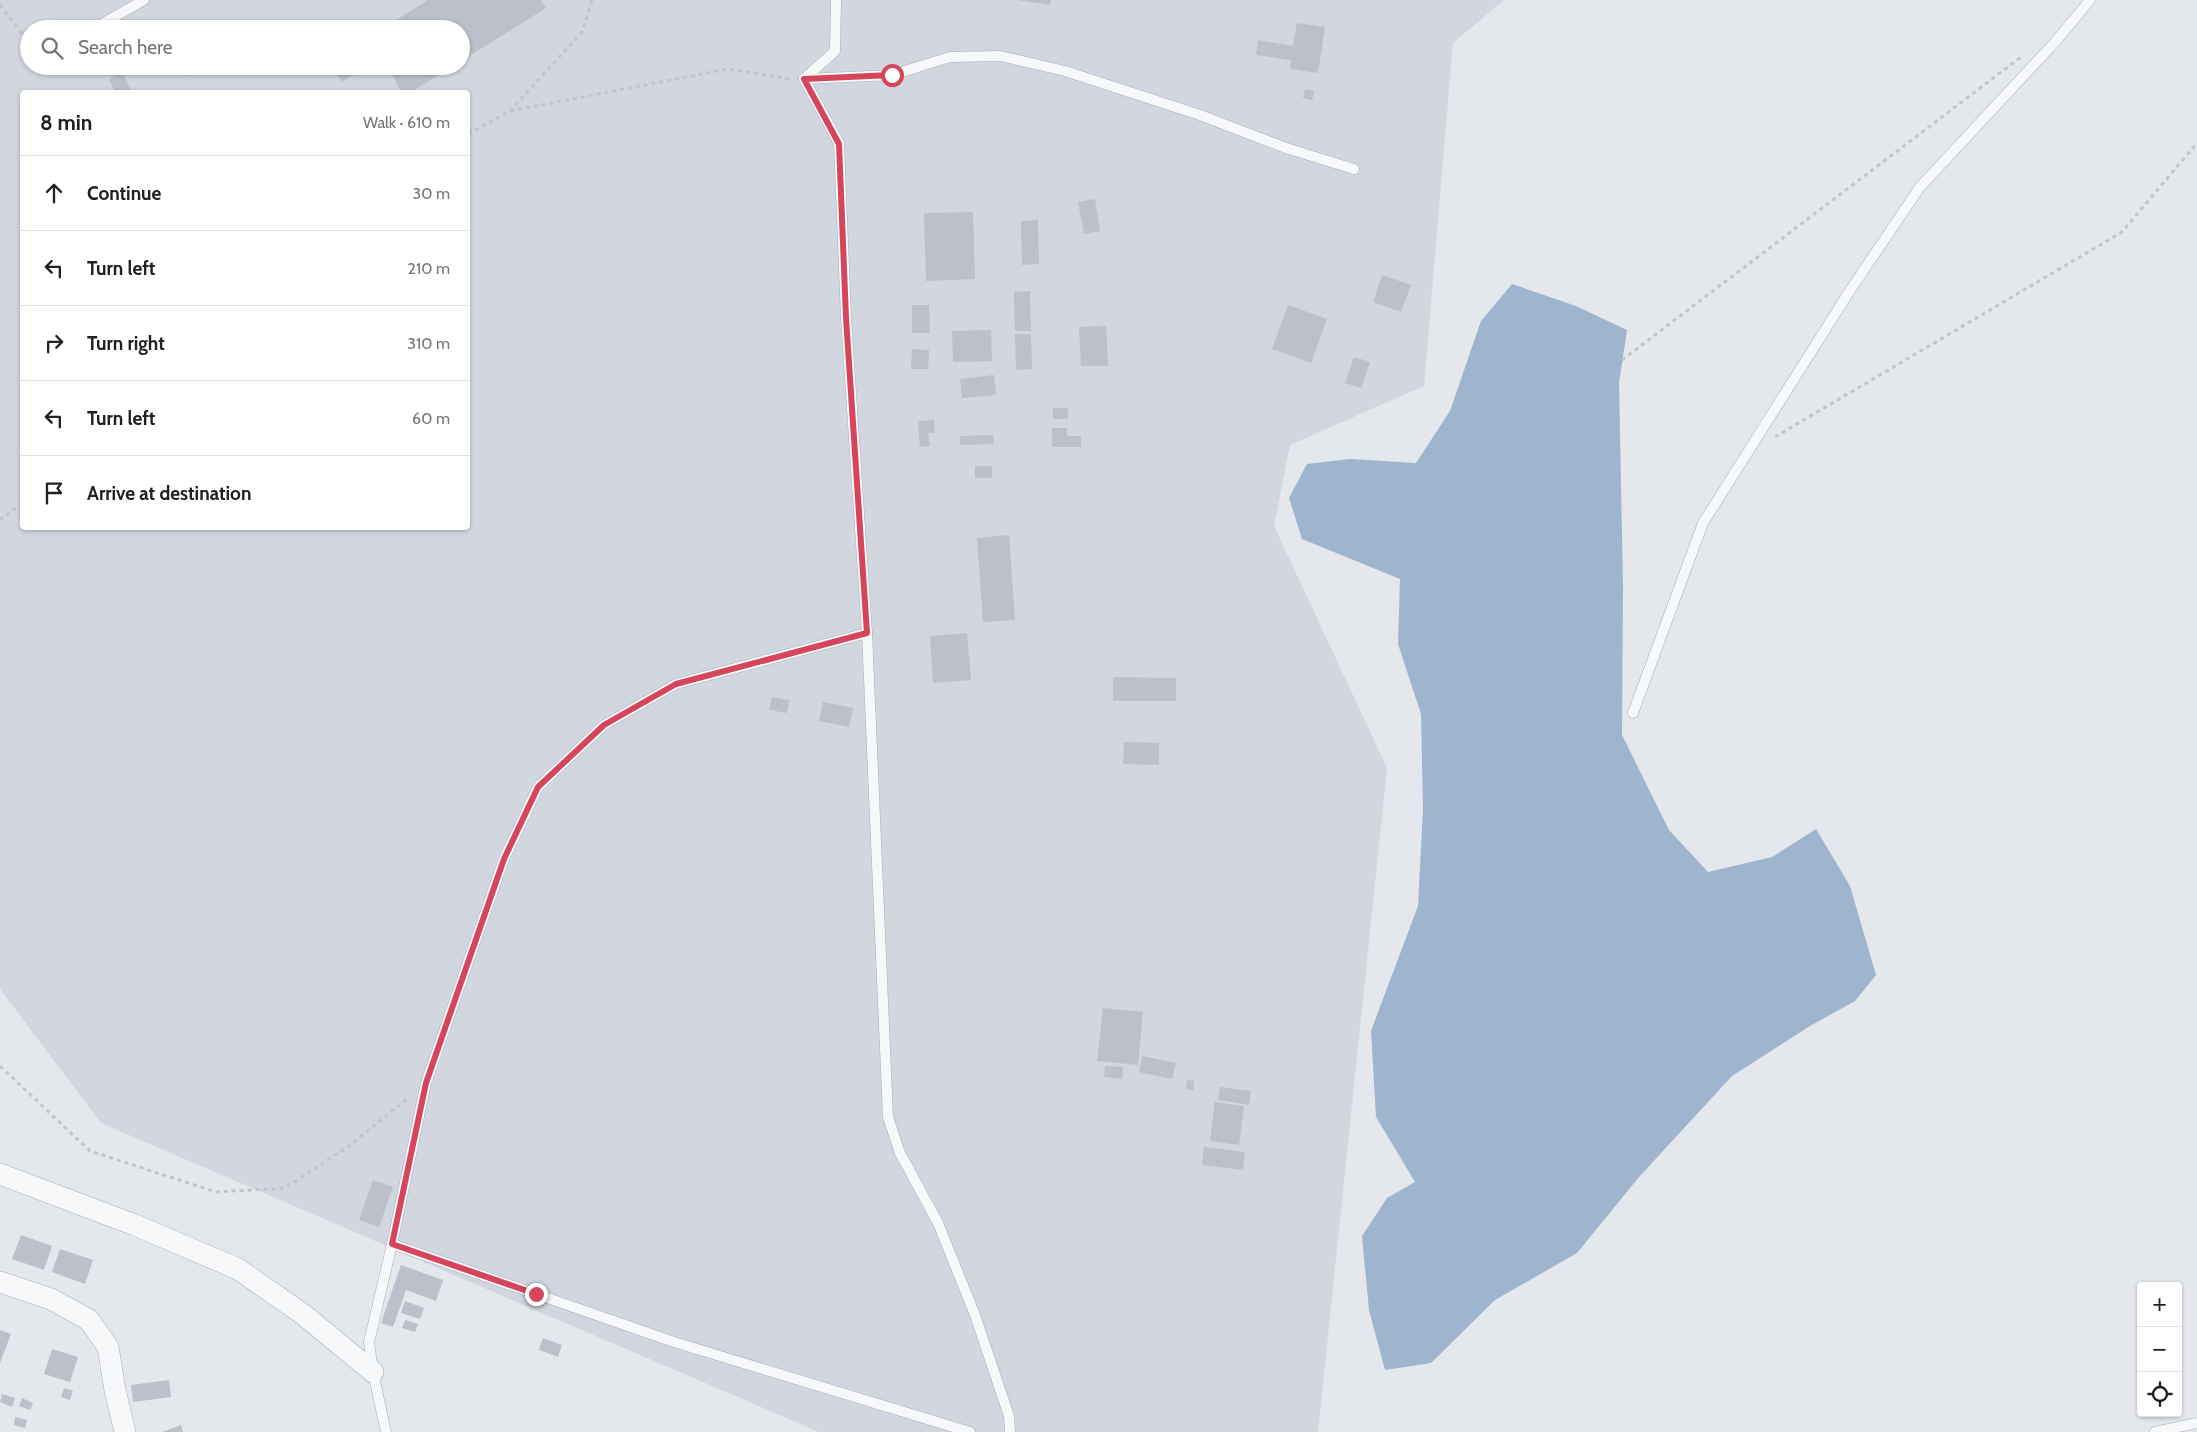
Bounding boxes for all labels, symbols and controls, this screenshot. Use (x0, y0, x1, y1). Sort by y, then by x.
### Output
search box (20, 20, 470, 75)
icon: search (38, 34, 66, 62)
text: Search here (78, 36, 172, 59)
route start (881, 64, 904, 87)
text: 8 min (40, 110, 92, 135)
text: Walk · 610 m (363, 113, 450, 132)
icon: ahead (40, 179, 68, 207)
text: Continue (87, 182, 161, 205)
text: 30 m (413, 184, 450, 203)
icon: left (40, 254, 68, 282)
text: Turn left (87, 257, 155, 280)
text: 210 m (408, 259, 450, 278)
icon: right (40, 329, 68, 357)
text: Turn right (87, 332, 165, 355)
text: 310 m (407, 334, 450, 353)
icon: left (40, 404, 68, 432)
text: Turn left (87, 407, 155, 430)
text: 60 m (412, 409, 450, 428)
icon: arrive (40, 479, 68, 507)
text: Arrive at destination (87, 482, 251, 505)
map controls (2137, 1282, 2182, 1417)
button: + (2137, 1282, 2182, 1327)
route end (525, 1283, 548, 1306)
button: − (2137, 1327, 2182, 1372)
button: locate (2137, 1372, 2182, 1417)

